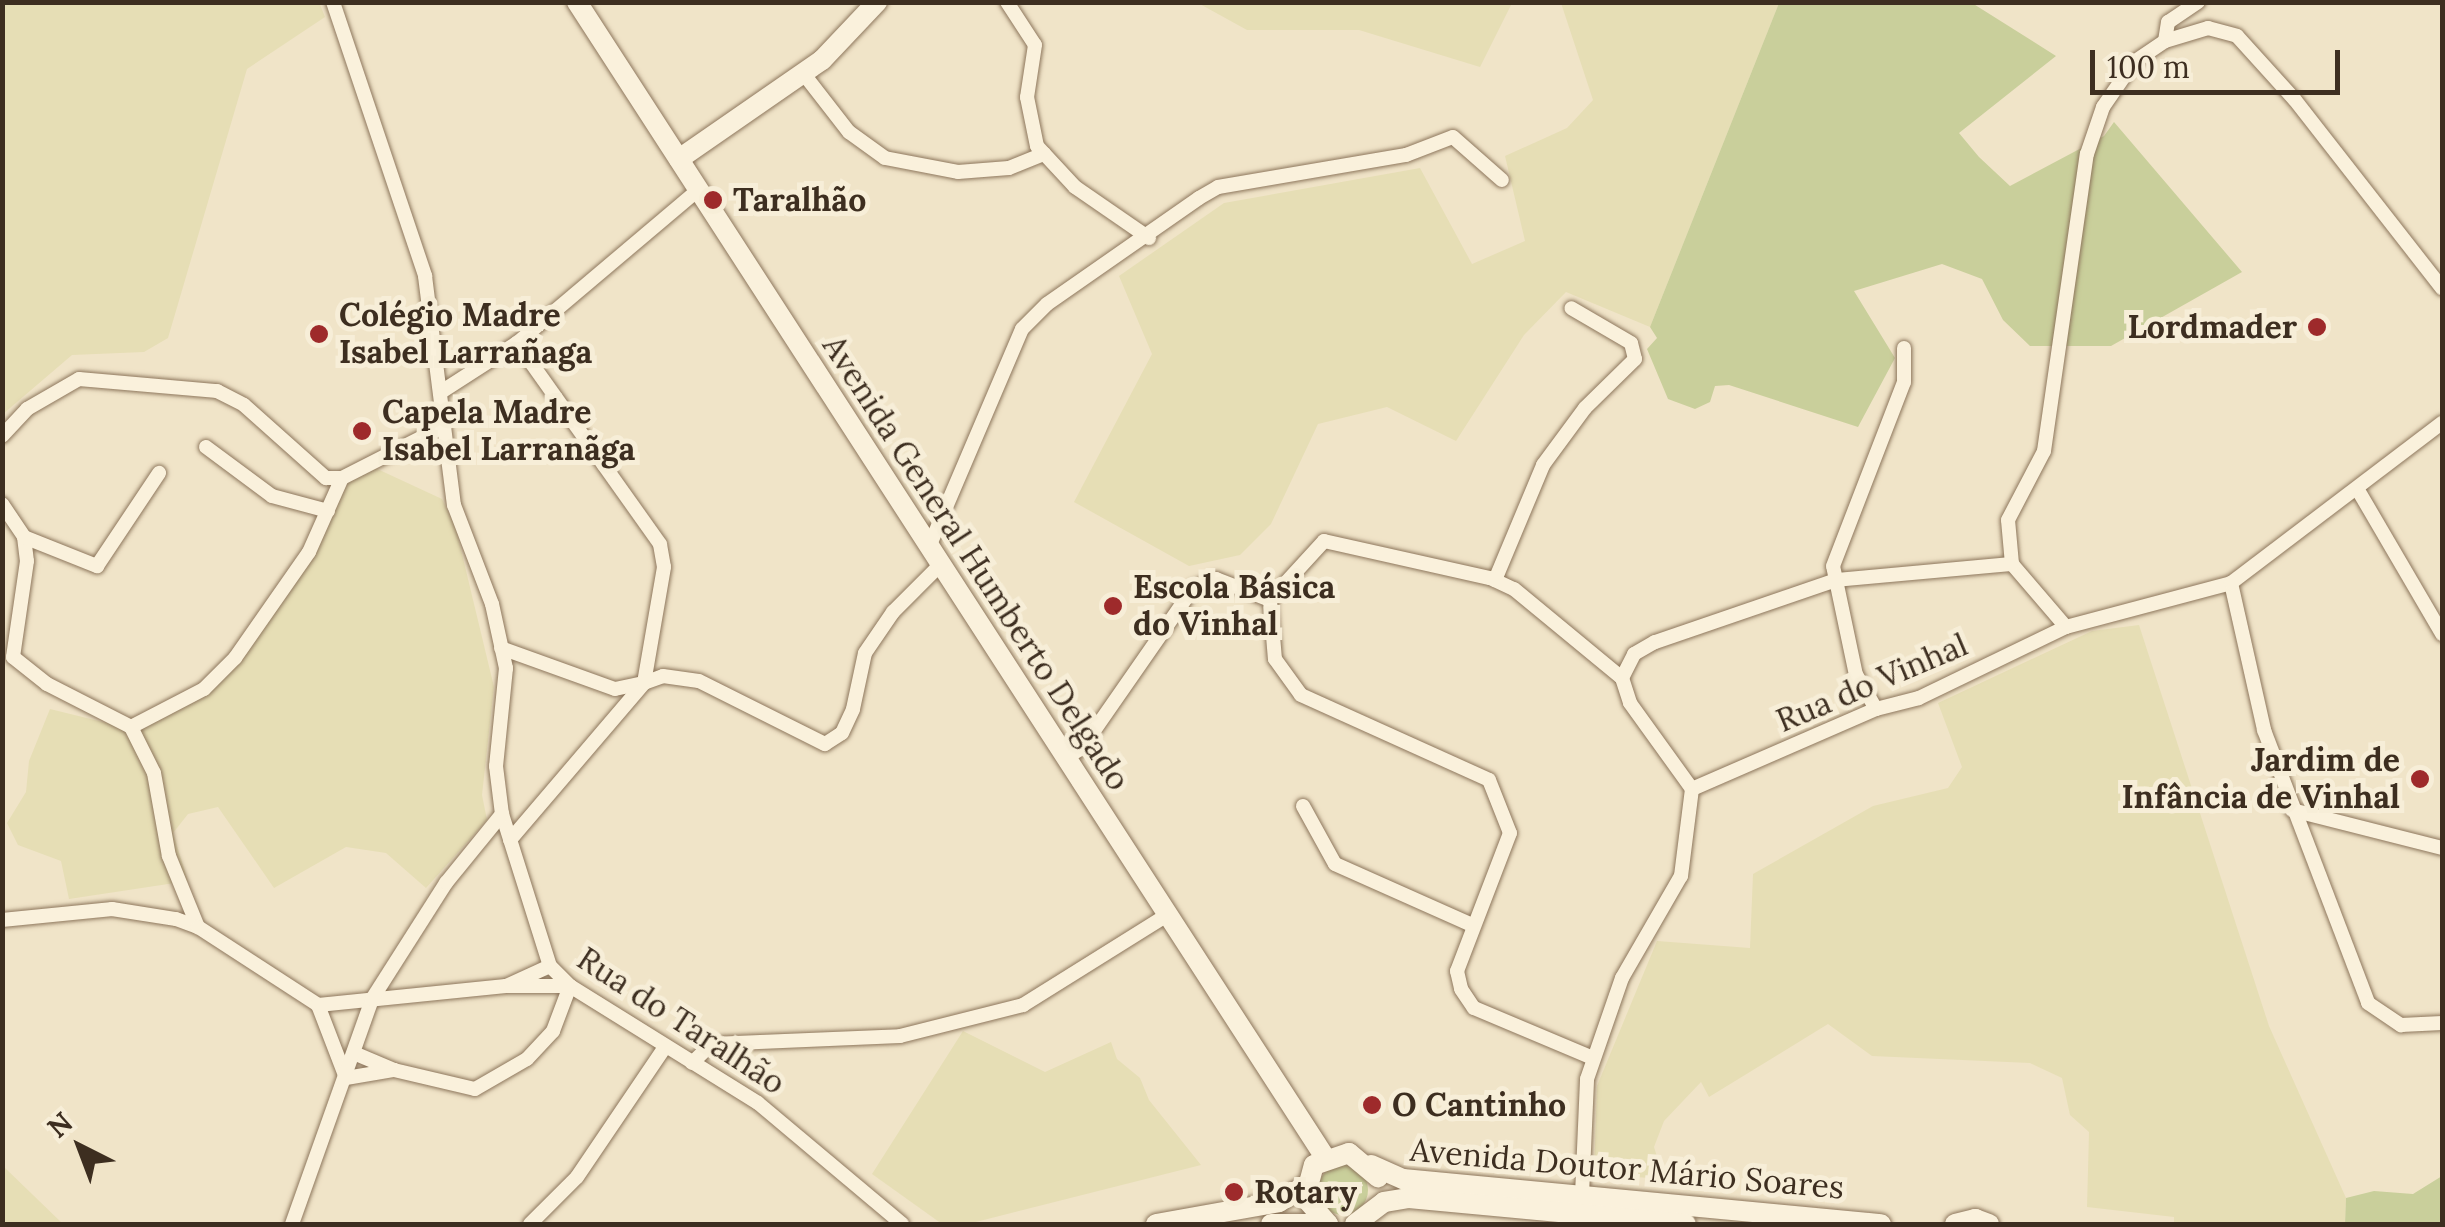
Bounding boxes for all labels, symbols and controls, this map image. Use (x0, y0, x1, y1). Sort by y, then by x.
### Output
scale bar (2095, 30, 2345, 92)
text: 100 m (2107, 48, 2190, 86)
place label: Taralhão (733, 181, 866, 219)
marker: Taralhão (702, 189, 724, 211)
place label: Colégio Madre Isabel Larrañaga (339, 297, 592, 372)
place label: Lordmader (2128, 308, 2297, 346)
marker: Lordmader (2306, 316, 2328, 338)
marker: Colégio Madre Isabel Larrañaga (308, 323, 330, 345)
street label: Avenida General Humberto Delgado (814, 328, 1138, 798)
place label: Capela Madre Isabel Larranãga (382, 394, 635, 469)
marker: Capela Madre Isabel Larranãga (351, 420, 373, 442)
place label: Escola Básica do Vinhal (1133, 569, 1335, 644)
marker: Escola Básica do Vinhal (1102, 595, 1124, 617)
street label: Rua do Vinhal (1771, 626, 1973, 740)
place label: Jardim de Infância de Vinhal (2122, 742, 2400, 817)
marker: Jardim de Infância de Vinhal (2409, 768, 2431, 790)
street label: Rua do Taralhão (570, 940, 792, 1102)
place label: O Cantinho (1392, 1086, 1566, 1124)
marker: O Cantinho (1361, 1094, 1383, 1116)
north arrow (30, 1097, 130, 1197)
text: N (40, 1104, 80, 1145)
street label: Avenida Doutor Mário Soares (1409, 1131, 1845, 1207)
place label: Rotary (1254, 1173, 1357, 1211)
marker: Rotary (1223, 1181, 1245, 1203)

